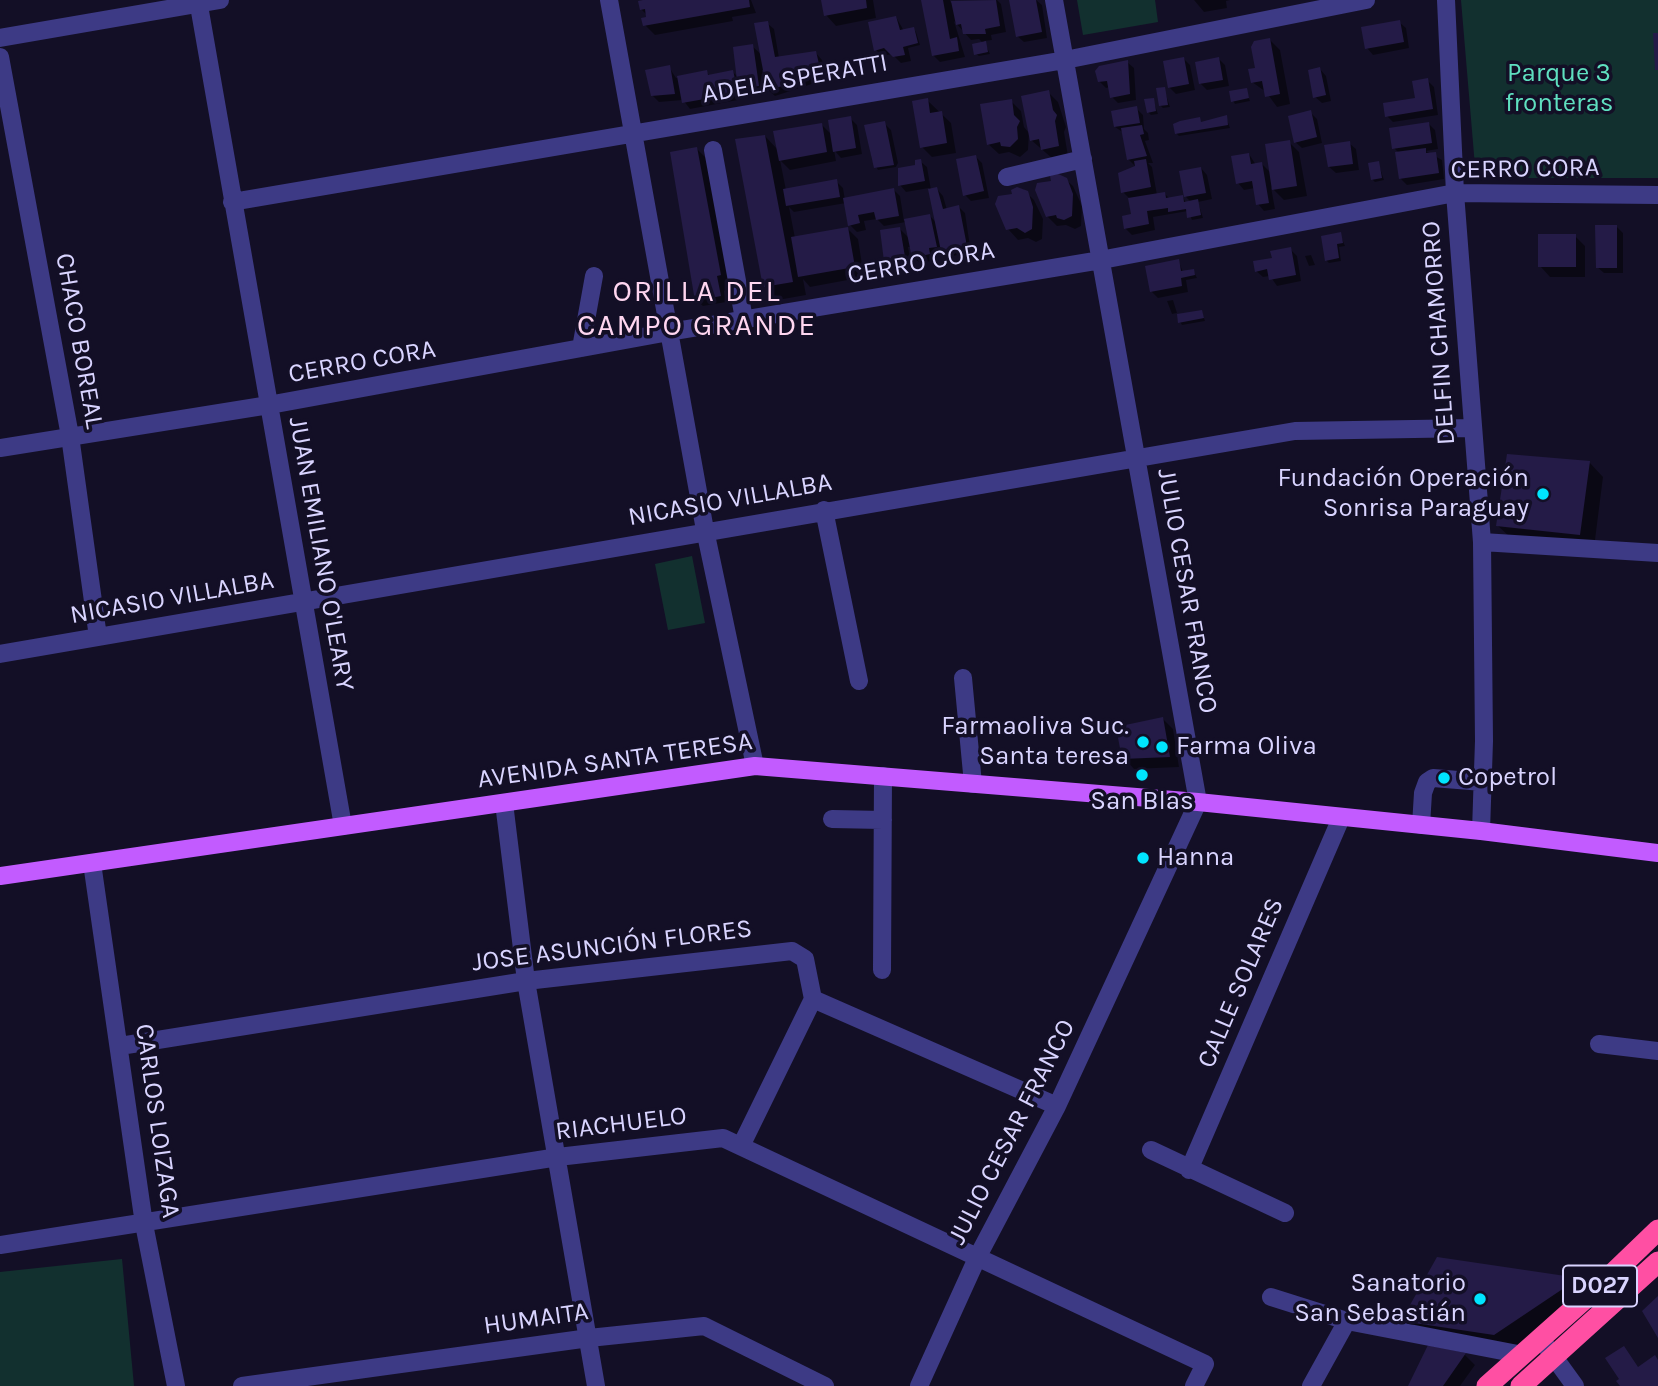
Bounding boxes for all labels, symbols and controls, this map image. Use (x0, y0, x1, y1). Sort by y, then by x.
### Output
street label: ADELA SPERATTI (700, 47, 890, 111)
park label: Parque 3 fronteras (1505, 58, 1613, 119)
street label: CERRO CORA (1450, 152, 1600, 186)
street label: DELFIN CHAMORRO (1416, 220, 1462, 446)
street label: CERRO CORA (845, 235, 997, 291)
street label: CHACO BOREAL (48, 251, 110, 431)
district label: ORILLA DEL CAMPO GRANDE (578, 274, 816, 344)
street label: CERRO CORA (286, 334, 438, 390)
street label: JUAN EMILIANO O'LEARY (282, 415, 360, 693)
place label: Fundación Operación Sonrisa Paraguay (1278, 463, 1529, 524)
street label: JULIO CESAR FRANCO (1150, 466, 1224, 716)
street label: NICASIO VILLALBA (626, 467, 834, 533)
marker: Fundación Operación Sonrisa Paraguay (1535, 486, 1551, 502)
street label: NICASIO VILLALBA (68, 565, 276, 631)
place label: Farmaoliva Suc. Santa teresa (941, 711, 1129, 772)
street label: AVENIDA SANTA TERESA (476, 726, 754, 796)
place label: Farma Oliva (1176, 731, 1317, 763)
marker: Farmaoliva Suc. Santa teresa (1135, 734, 1151, 750)
marker: Farma Oliva (1154, 739, 1170, 755)
place label: Copetrol (1458, 762, 1557, 794)
marker: San Blas (1134, 767, 1150, 783)
marker: Copetrol (1436, 770, 1452, 786)
place label: San Blas (1090, 786, 1194, 818)
place label: Hanna (1157, 842, 1234, 874)
marker: Hanna (1135, 850, 1151, 866)
street label: CALLE SOLARES (1191, 893, 1291, 1073)
street label: JOSE ASUNCIÓN FLORES (470, 913, 754, 979)
street label: JULIO CESAR FRANCO (942, 1014, 1082, 1250)
street label: CARLOS LOIZAGA (128, 1022, 186, 1220)
street label: RIACHUELO (554, 1100, 688, 1148)
road number: D027 (1563, 1266, 1637, 1306)
place label: Sanatorio San Sebastián (1294, 1268, 1466, 1330)
marker: Sanatorio San Sebastián (1472, 1291, 1488, 1307)
street label: HUMAITA (482, 1296, 590, 1342)

